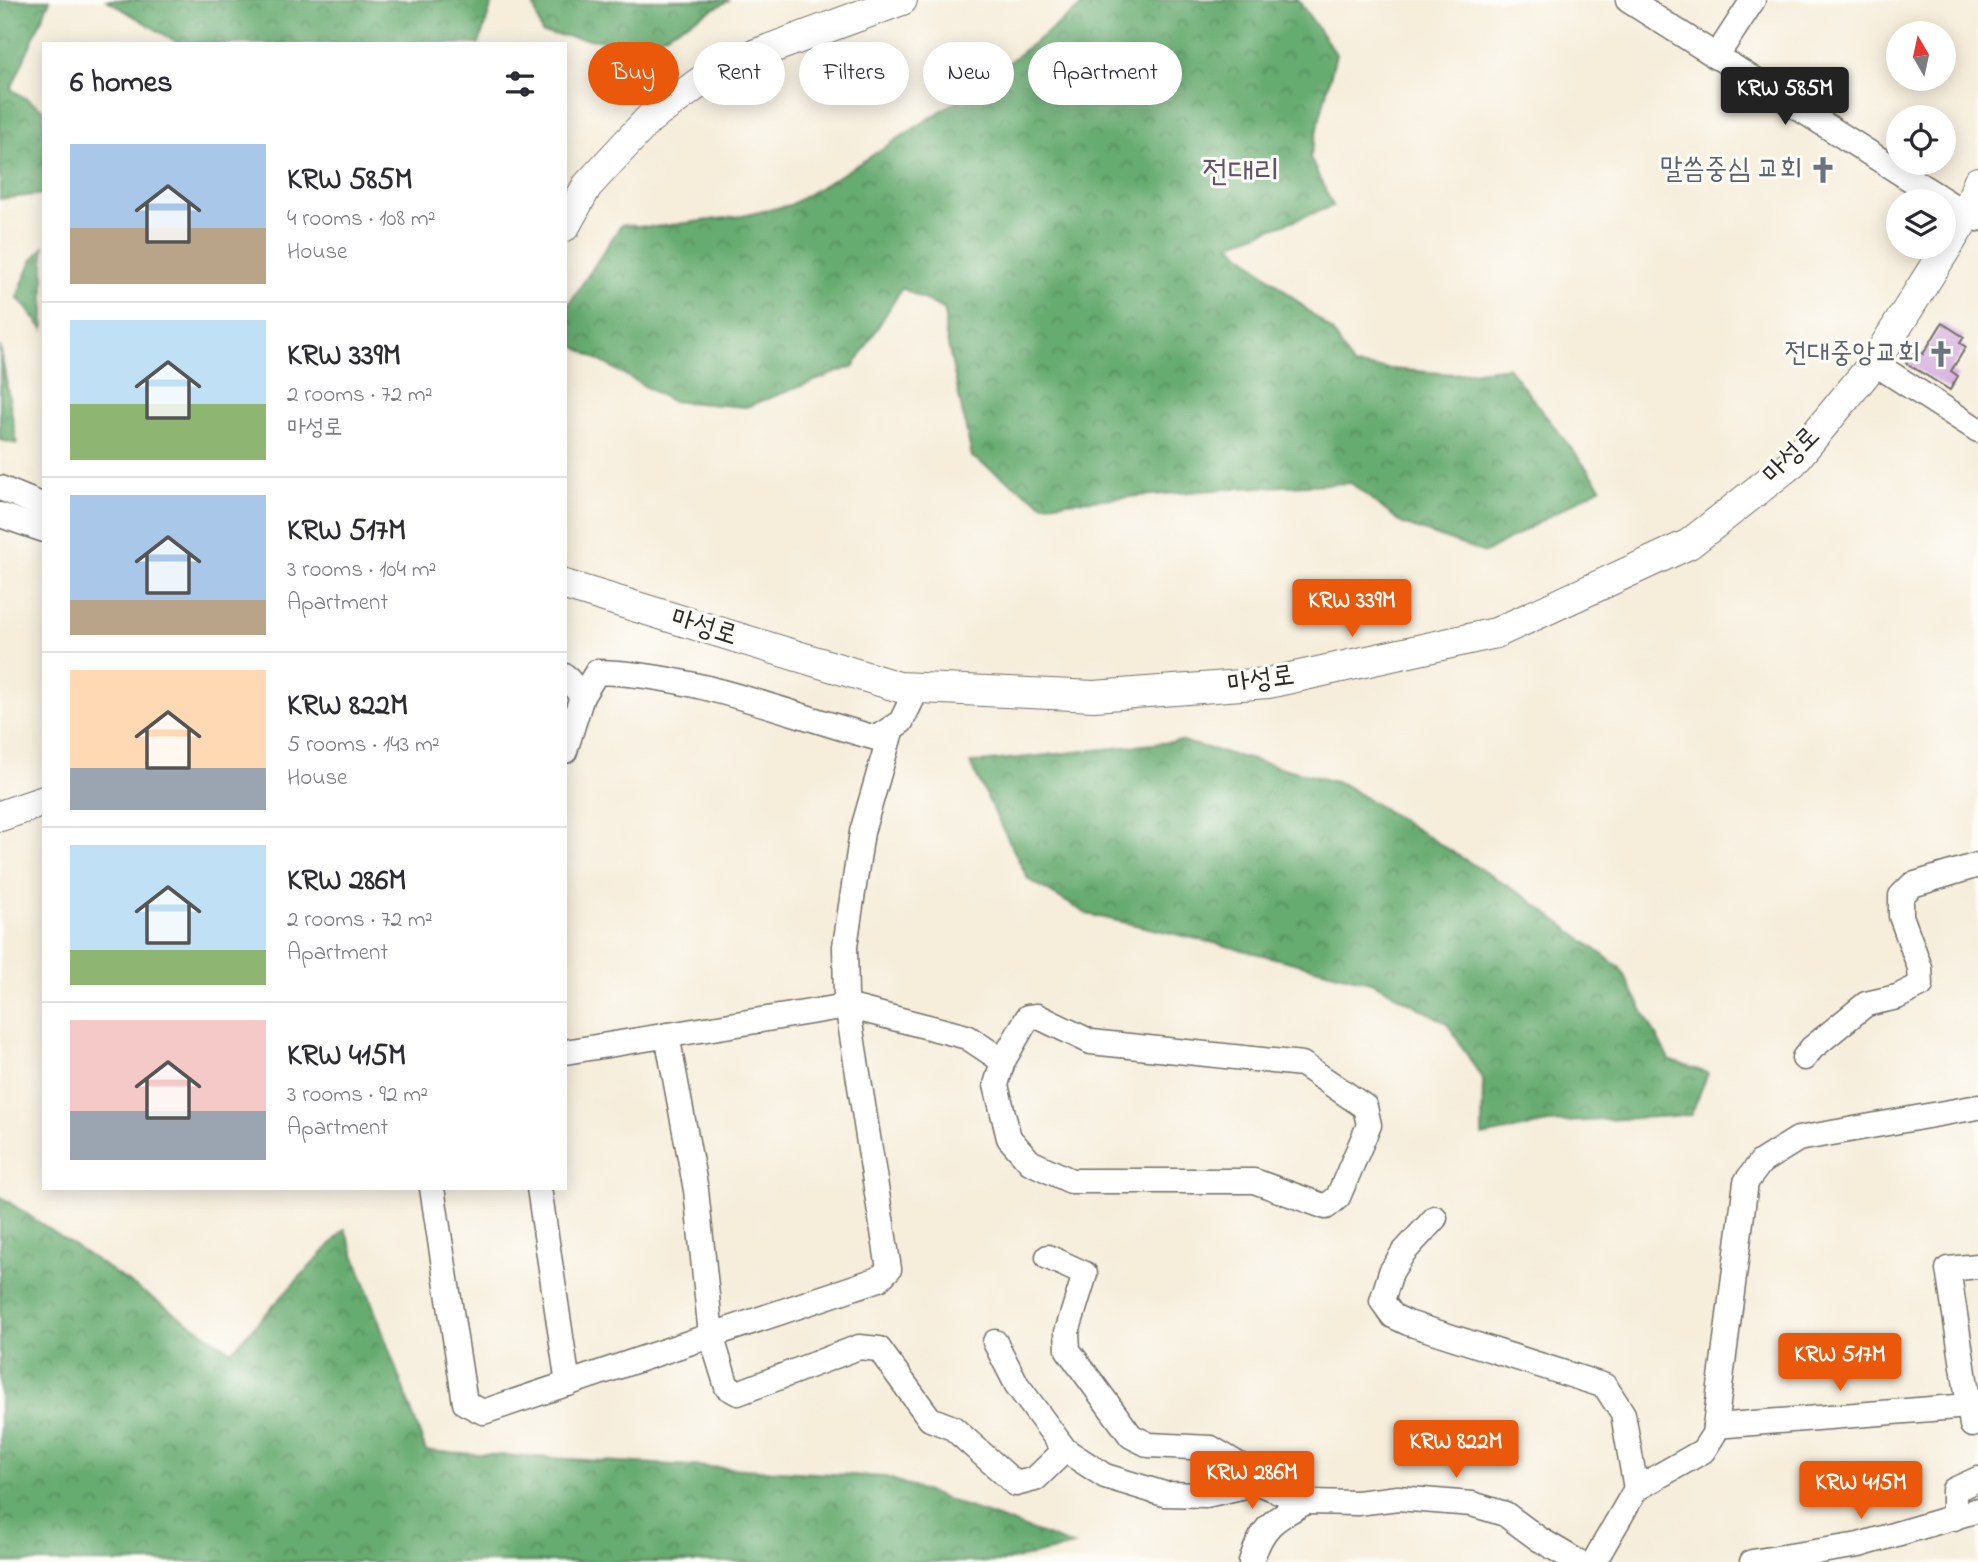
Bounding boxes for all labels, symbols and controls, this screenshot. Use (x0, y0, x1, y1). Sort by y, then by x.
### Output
north arrow (1886, 21, 1956, 91)
map controls (1886, 21, 1956, 259)
chip: Buy (588, 42, 679, 105)
chip: Rent (693, 42, 785, 105)
chip: Filters (799, 42, 909, 105)
chip: New (923, 42, 1014, 105)
chip: Apartment (1028, 42, 1182, 105)
text: 6 homes (70, 62, 173, 106)
icon: filters (501, 65, 539, 103)
pin: KRW 585M (1713, 68, 1857, 127)
text: KRW 585M (1737, 73, 1833, 106)
button: locate (1886, 105, 1956, 175)
district label: 전대리 (1202, 150, 1280, 197)
place label: 말씀중심 교회 (1660, 150, 1802, 191)
church icon: 말씀중심 교회 (1808, 155, 1838, 185)
text: KRW 585M (287, 159, 413, 203)
icon: home (126, 172, 210, 256)
button: layers (1886, 189, 1956, 259)
text: 4 rooms · 108 m² (287, 203, 436, 236)
text: House (287, 236, 347, 269)
place label: 전대중앙교회 (1785, 334, 1920, 375)
text: KRW 339M (287, 335, 401, 379)
church icon: 전대중앙교회 (1926, 339, 1956, 369)
icon: home (126, 348, 210, 432)
text: 2 rooms · 72 m² (287, 379, 433, 412)
text: 마성로 (287, 412, 343, 445)
street label: 마성로 (1754, 418, 1830, 494)
text: KRW 517M (287, 510, 406, 554)
icon: home (126, 523, 210, 607)
text: 3 rooms · 104 m² (287, 554, 436, 587)
pin: KRW 339M (1280, 580, 1424, 639)
text: KRW 339M (1308, 585, 1396, 618)
text: Apartment (287, 587, 388, 620)
street label: 마성로 (666, 599, 742, 657)
street label: 마성로 (1225, 656, 1297, 706)
text: KRW 822M (287, 685, 408, 729)
icon: home (126, 698, 210, 782)
text: 5 rooms · 143 m² (287, 729, 440, 762)
text: House (287, 762, 347, 795)
text: KRW 286M (287, 860, 406, 904)
icon: home (126, 873, 210, 957)
text: 2 rooms · 72 m² (287, 904, 433, 937)
text: Apartment (287, 937, 388, 970)
text: KRW 415M (287, 1035, 406, 1079)
icon: home (126, 1048, 210, 1132)
text: 3 rooms · 92 m² (287, 1079, 428, 1112)
text: Apartment (287, 1112, 388, 1145)
pin: KRW 517M (1768, 1334, 1912, 1393)
text: KRW 517M (1794, 1339, 1886, 1372)
pin: KRW 822M (1384, 1420, 1528, 1480)
text: KRW 822M (1410, 1426, 1502, 1459)
pin: KRW 286M (1180, 1452, 1324, 1511)
text: KRW 286M (1206, 1457, 1298, 1490)
pin: KRW 415M (1789, 1462, 1933, 1521)
text: KRW 415M (1815, 1467, 1907, 1500)

